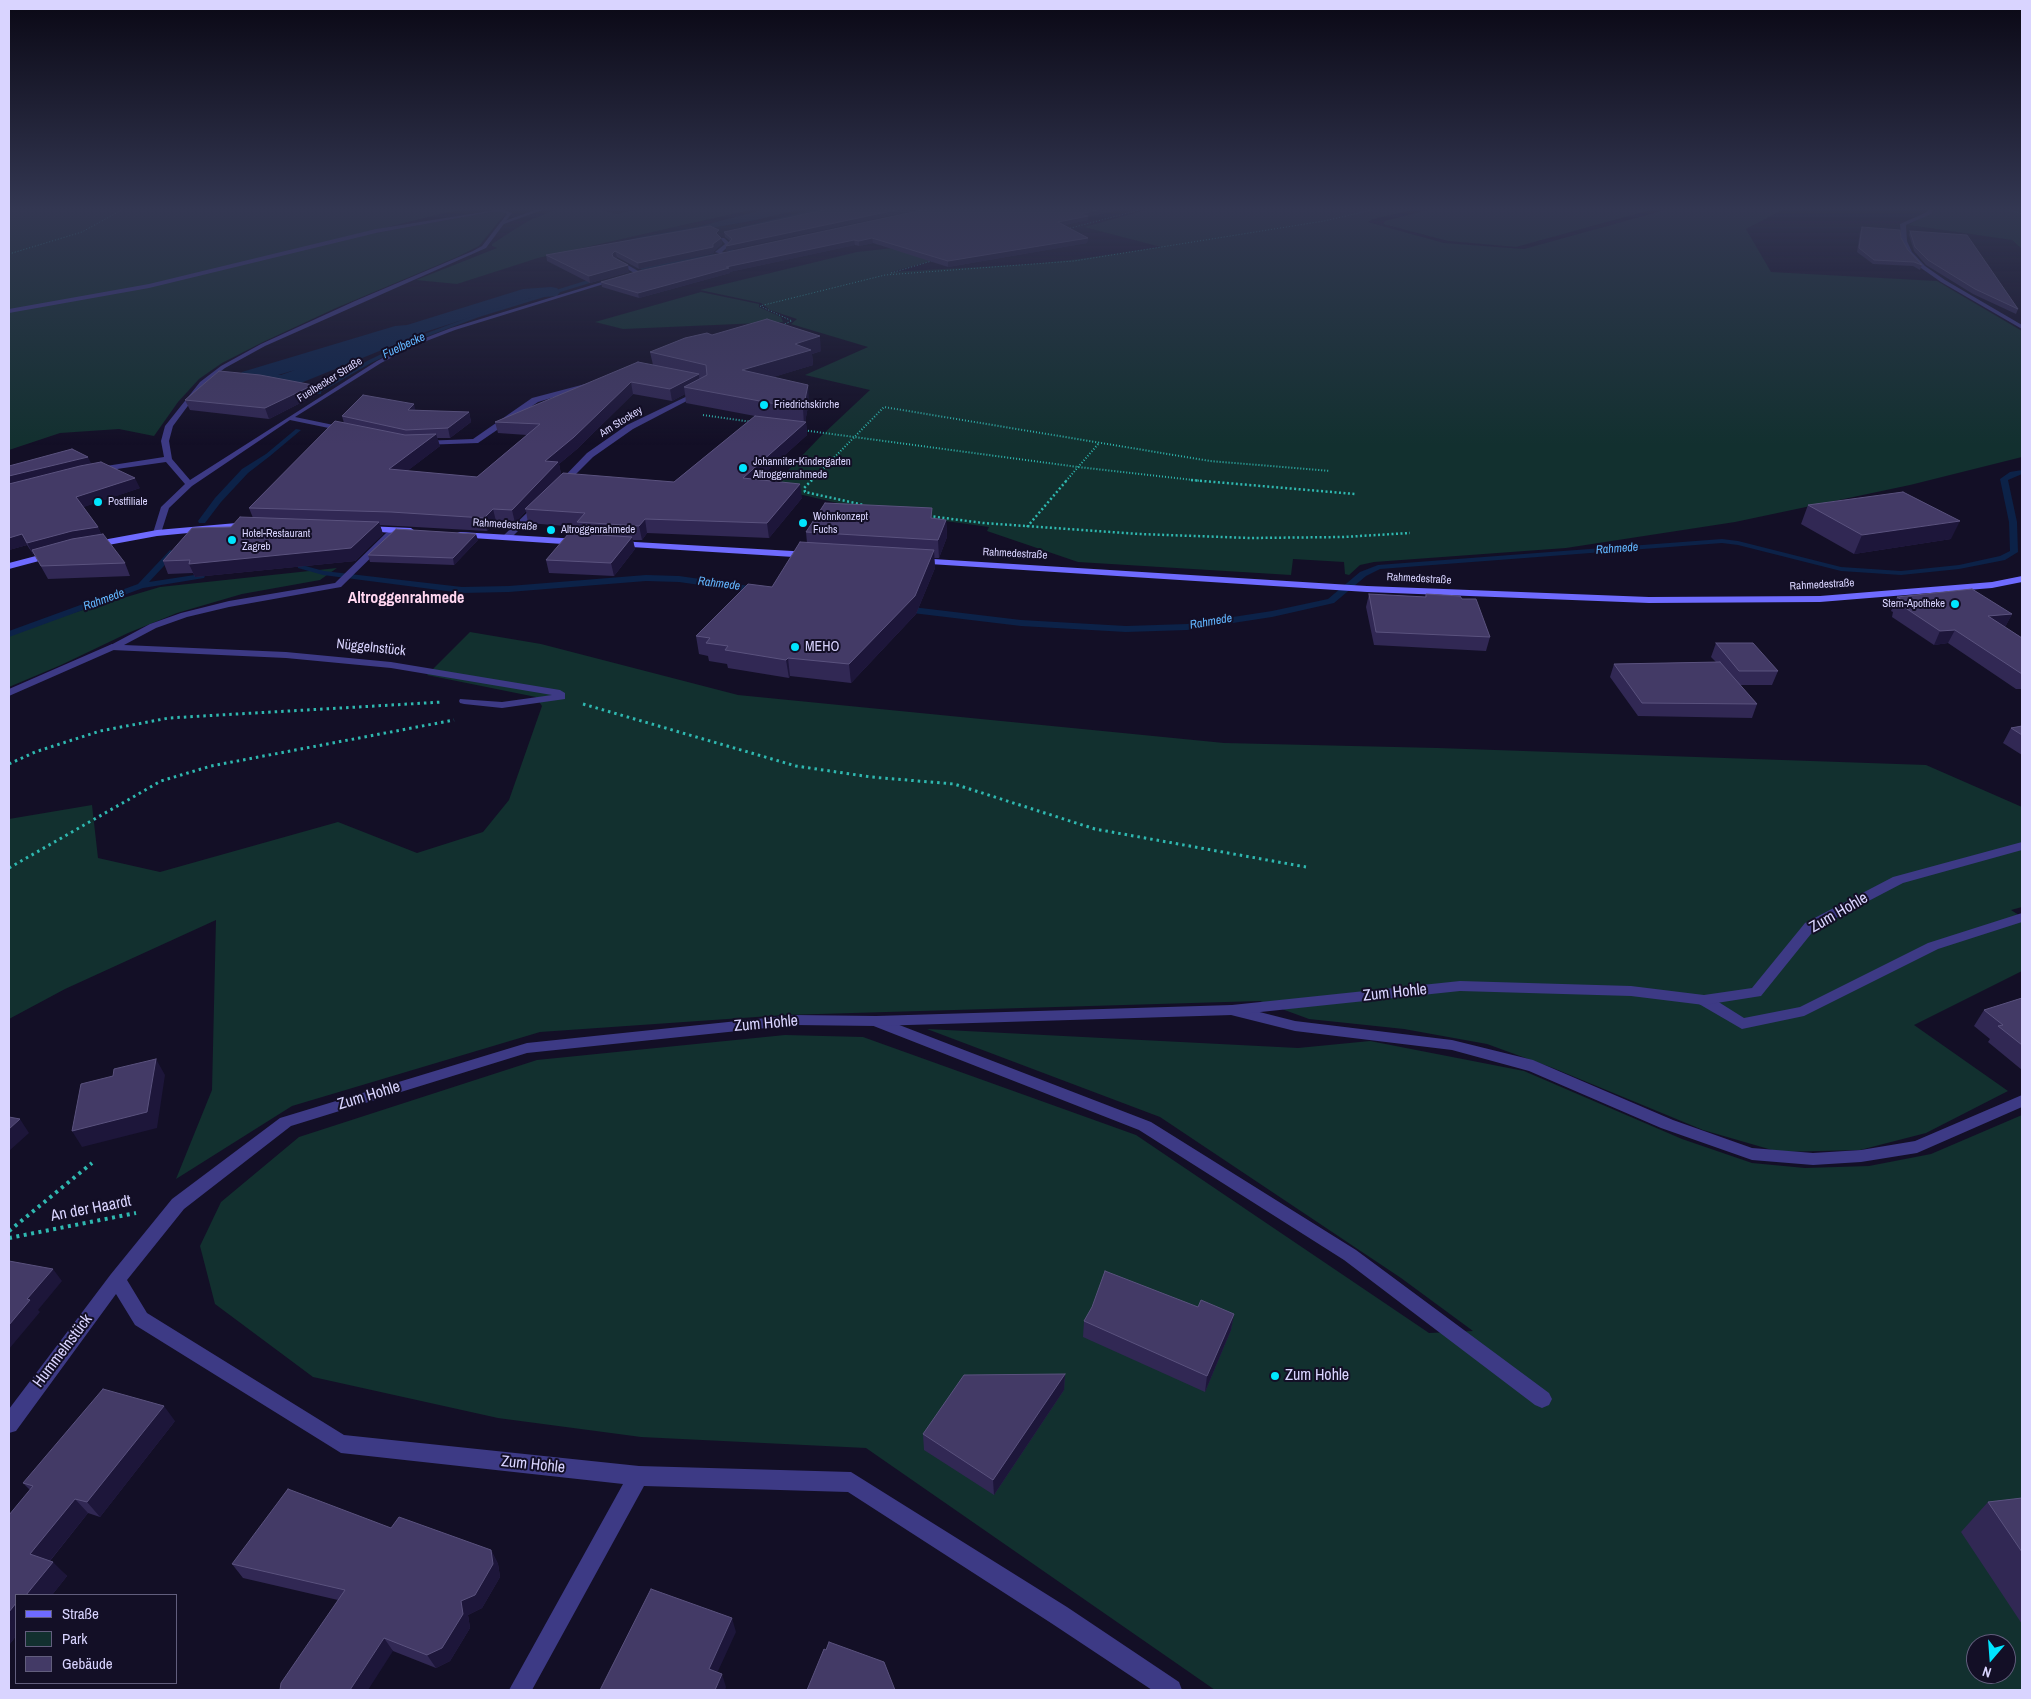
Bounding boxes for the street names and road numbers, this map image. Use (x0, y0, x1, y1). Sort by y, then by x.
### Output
street label: Fuelbecker Straße (295, 355, 365, 405)
street label: Am Stockey (597, 404, 645, 440)
street label: Rahmedestraße (472, 516, 538, 534)
street label: Rahmedestraße (982, 546, 1048, 562)
street label: Rahmedestraße (1386, 571, 1452, 587)
street label: Rahmedestraße (1789, 577, 1855, 593)
street label: Nüggelnstück (336, 636, 406, 660)
street label: Zum Hohle (1806, 889, 1872, 937)
street label: Zum Hohle (1362, 980, 1428, 1006)
street label: Zum Hohle (733, 1012, 799, 1036)
street label: Zum Hohle (336, 1077, 402, 1115)
street label: An der Haardt (49, 1192, 133, 1226)
street label: Hummelnstück (29, 1311, 97, 1391)
street label: Zum Hohle (500, 1452, 566, 1478)

